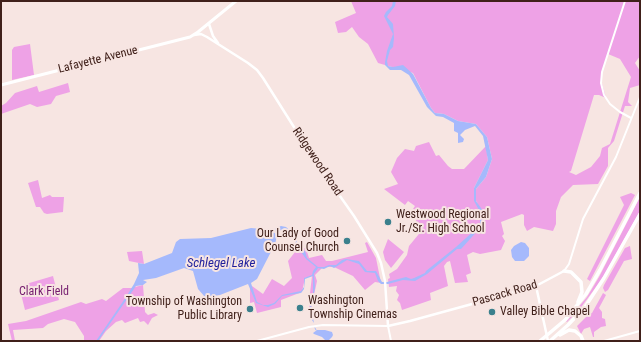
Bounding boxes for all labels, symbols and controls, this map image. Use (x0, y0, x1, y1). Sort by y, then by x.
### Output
street label: Lafayette Avenue (57, 43, 139, 77)
street label: Ridgewood Road (289, 125, 345, 199)
place label: Westwood Regional Jr./Sr. High School (396, 208, 489, 236)
marker: Westwood Regional Jr./Sr. High School (383, 217, 393, 227)
place label: Our Lady of Good Counsel Church (257, 227, 339, 255)
marker: Our Lady of Good Counsel Church (342, 236, 352, 246)
water label: Schlegel Lake (187, 256, 255, 272)
street label: Pascack Road (471, 278, 539, 310)
park label: Clark Field (19, 285, 69, 299)
place label: Washington Township Cinemas (308, 294, 397, 322)
place label: Township of Washington Public Library (126, 295, 242, 323)
marker: Washington Township Cinemas (295, 303, 305, 313)
marker: Township of Washington Public Library (245, 304, 255, 314)
place label: Valley Bible Chapel (500, 305, 590, 319)
marker: Valley Bible Chapel (487, 307, 497, 317)

